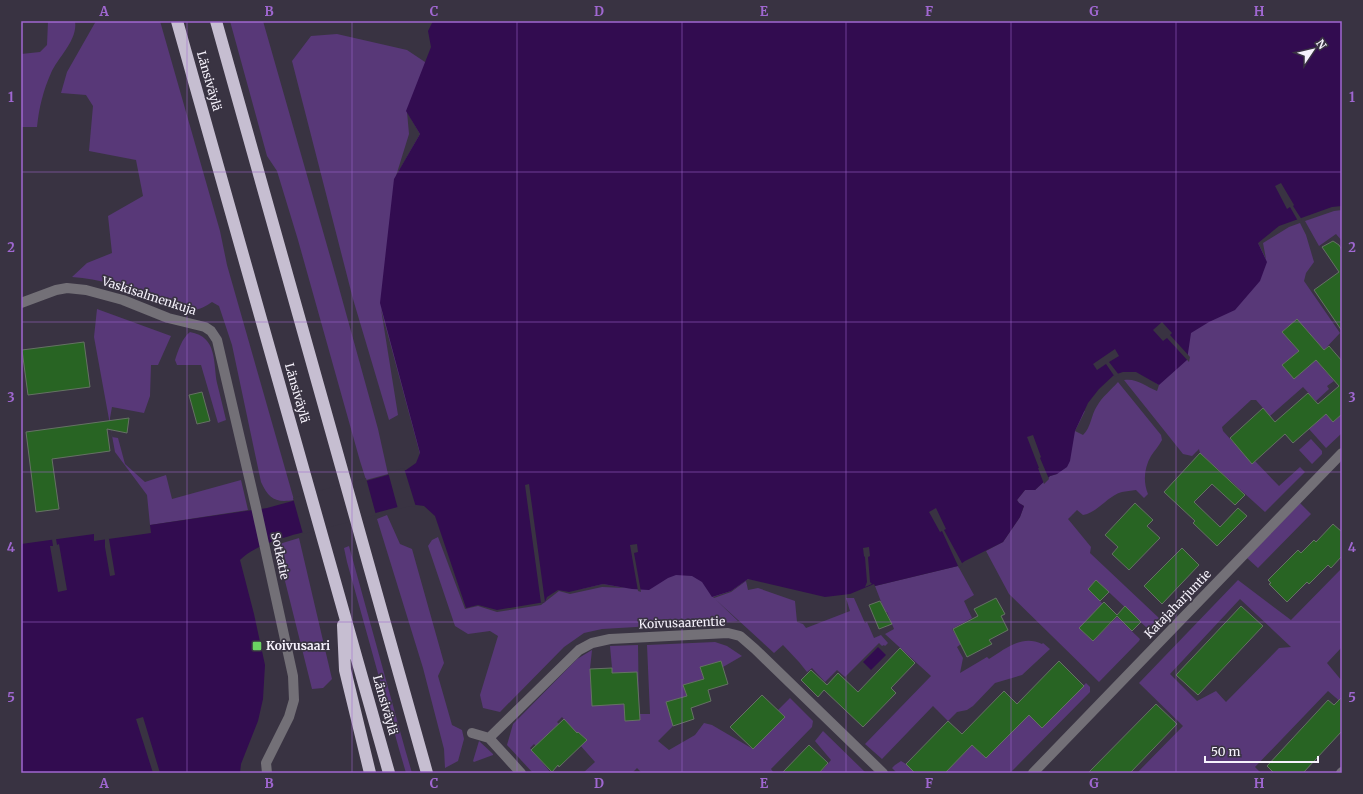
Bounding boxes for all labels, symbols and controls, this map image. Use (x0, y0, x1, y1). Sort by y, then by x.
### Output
text: A (98, 3, 109, 20)
text: B (264, 3, 274, 20)
text: C (430, 3, 439, 20)
text: D (594, 3, 604, 20)
text: E (760, 3, 769, 20)
text: F (925, 3, 933, 20)
text: G (1089, 3, 1099, 20)
text: H (1254, 3, 1265, 20)
north arrow (1293, 30, 1333, 70)
text: N (1313, 37, 1330, 52)
street label: Länsiväylä (194, 49, 225, 113)
text: 1 (8, 89, 14, 106)
text: 1 (1349, 89, 1355, 106)
text: 2 (7, 239, 15, 256)
text: 2 (1348, 239, 1356, 256)
street label: Vaskisalmenkuja (99, 273, 199, 318)
street label: Länsiväylä (282, 361, 313, 425)
text: 3 (7, 389, 15, 406)
text: 3 (1348, 389, 1356, 406)
street label: Sotkatie (268, 531, 293, 581)
text: 4 (7, 539, 16, 556)
text: 4 (1348, 539, 1357, 556)
street label: Katajaharjuntie (1141, 566, 1214, 641)
street label: Koivusaarentie (638, 613, 726, 632)
place label: Koivusaari (266, 638, 330, 653)
marker: Koivusaari (251, 640, 263, 652)
street label: Länsiväylä (370, 673, 401, 737)
text: 5 (7, 689, 15, 706)
text: 5 (1348, 689, 1356, 706)
scale bar (1205, 738, 1318, 764)
text: 50 m (1211, 744, 1240, 759)
text: A (98, 775, 109, 792)
text: B (264, 775, 274, 792)
text: C (430, 775, 439, 792)
text: D (594, 775, 604, 792)
text: E (760, 775, 769, 792)
text: F (925, 775, 933, 792)
text: G (1089, 775, 1099, 792)
text: H (1254, 775, 1265, 792)

